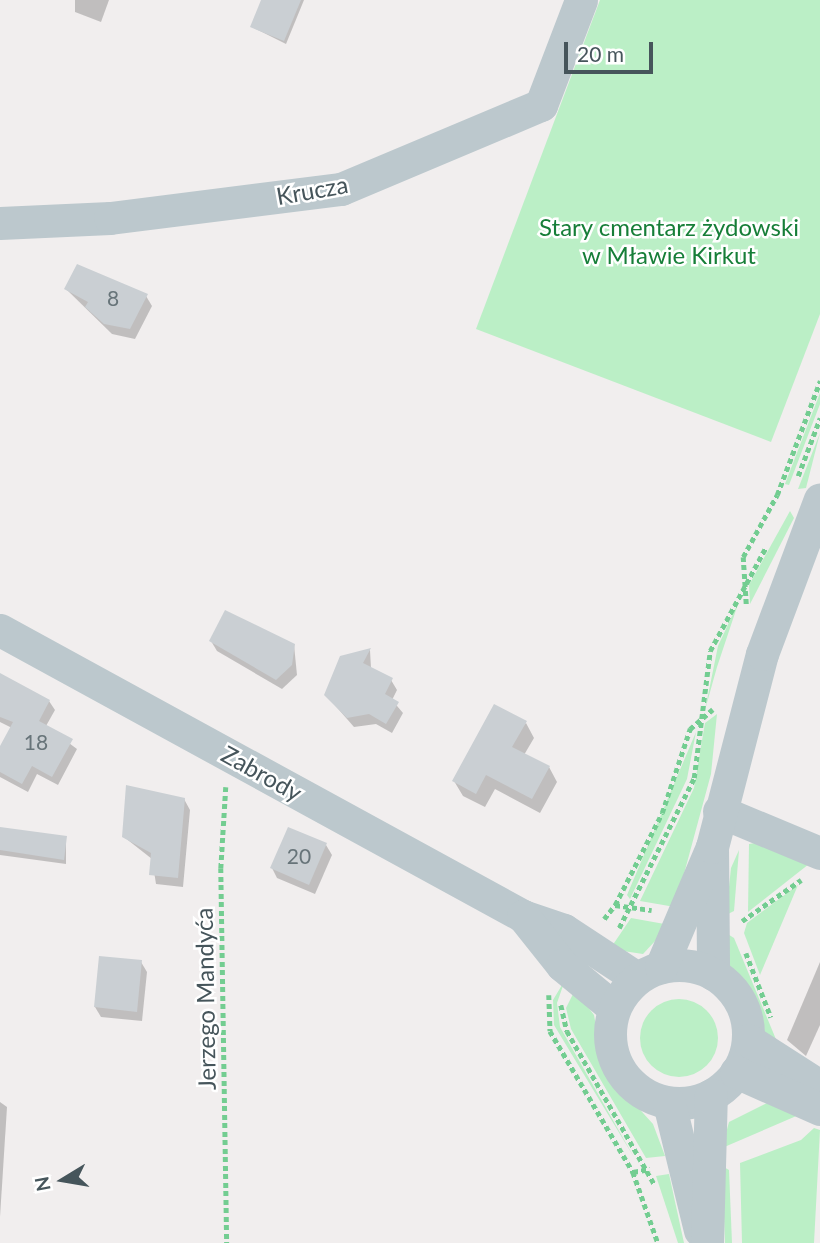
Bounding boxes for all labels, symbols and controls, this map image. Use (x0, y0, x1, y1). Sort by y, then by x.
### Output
scale bar (568, 28, 657, 72)
text: 20 m (577, 41, 624, 66)
street label: Krucza (274, 170, 350, 210)
park label: Stary cmentarz żydowski w Mławie Kirkut (539, 213, 799, 269)
house number: 8 (107, 285, 119, 311)
house number: 18 (24, 729, 48, 755)
street label: Zabrody (217, 739, 307, 807)
house number: 20 (287, 843, 311, 869)
street label: Jerzego Mandyća (189, 907, 221, 1091)
north arrow (28, 1145, 98, 1215)
text: N (29, 1175, 55, 1193)

